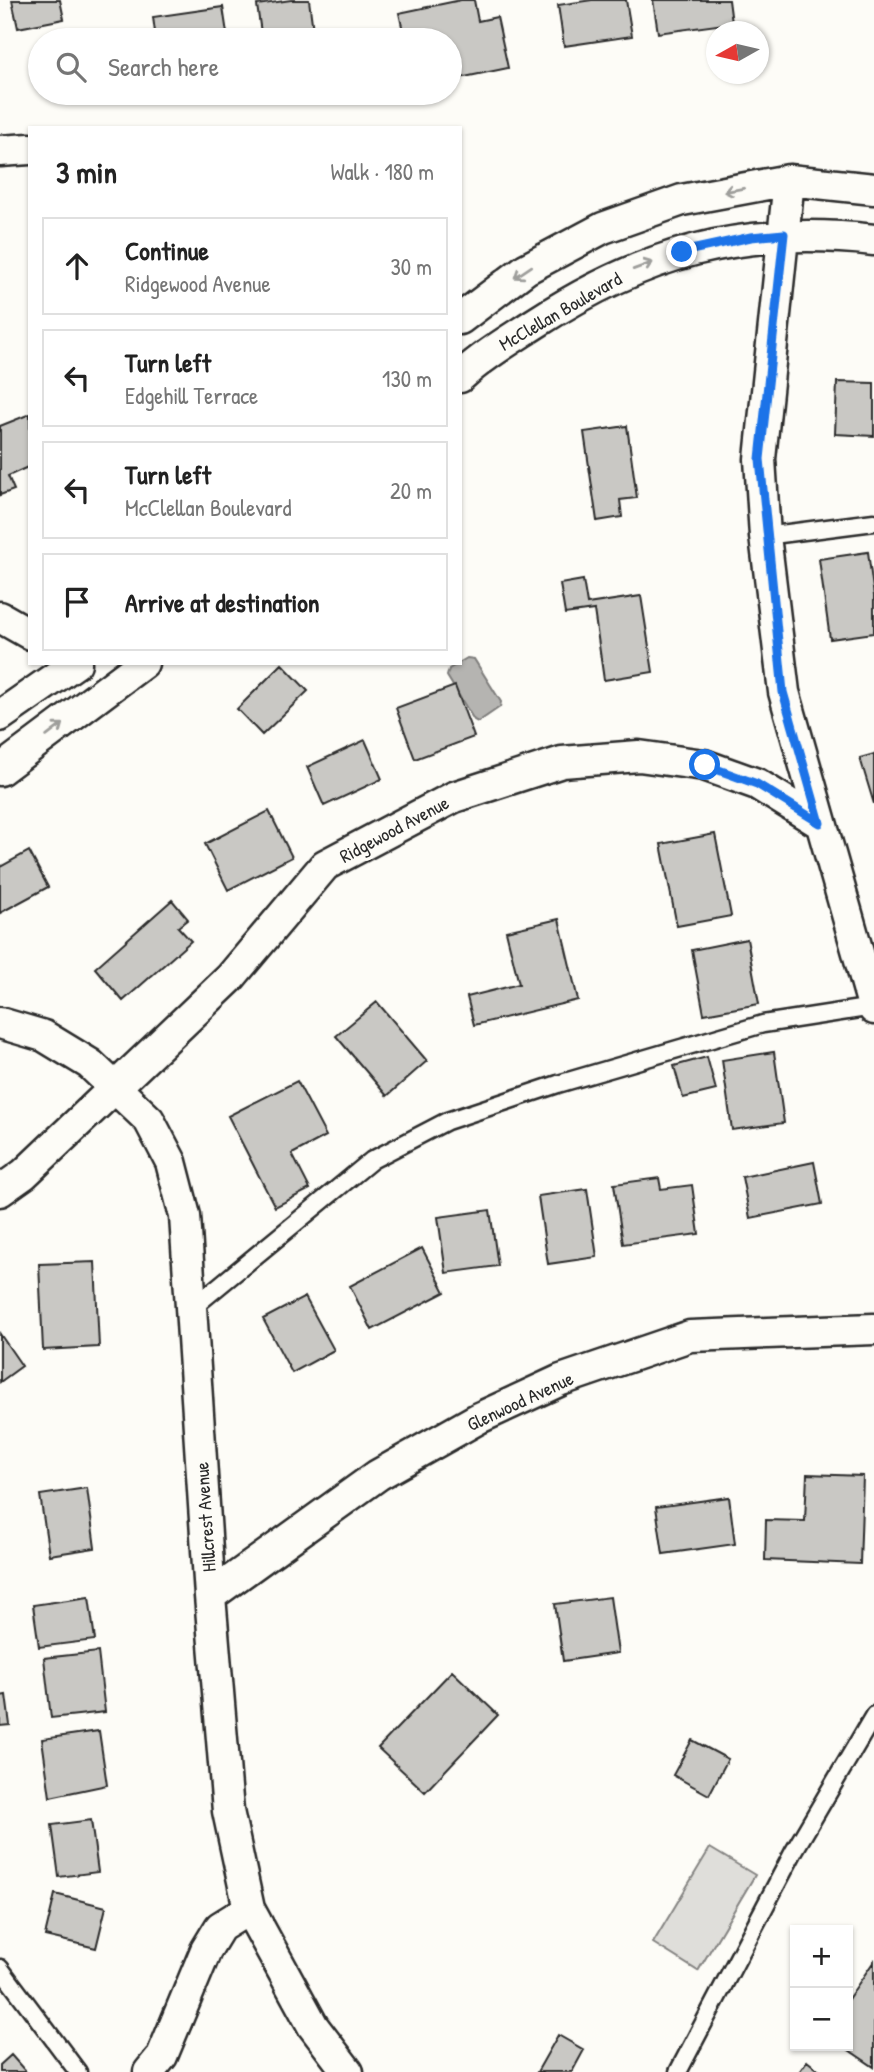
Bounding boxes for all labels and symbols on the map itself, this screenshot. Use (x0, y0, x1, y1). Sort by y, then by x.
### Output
north arrow (706, 21, 769, 84)
one-way arrow (723, 184, 746, 198)
route end (666, 236, 697, 267)
one-way arrow (632, 259, 654, 271)
street label: McClellan Boulevard (494, 265, 627, 357)
one-way arrow (514, 265, 534, 279)
one-way arrow (46, 723, 65, 738)
route start (689, 749, 720, 780)
street label: Ridgewood Avenue (335, 789, 454, 869)
street label: Glenwood Avenue (463, 1365, 578, 1437)
street label: Hillcrest Avenue (188, 1461, 222, 1573)

